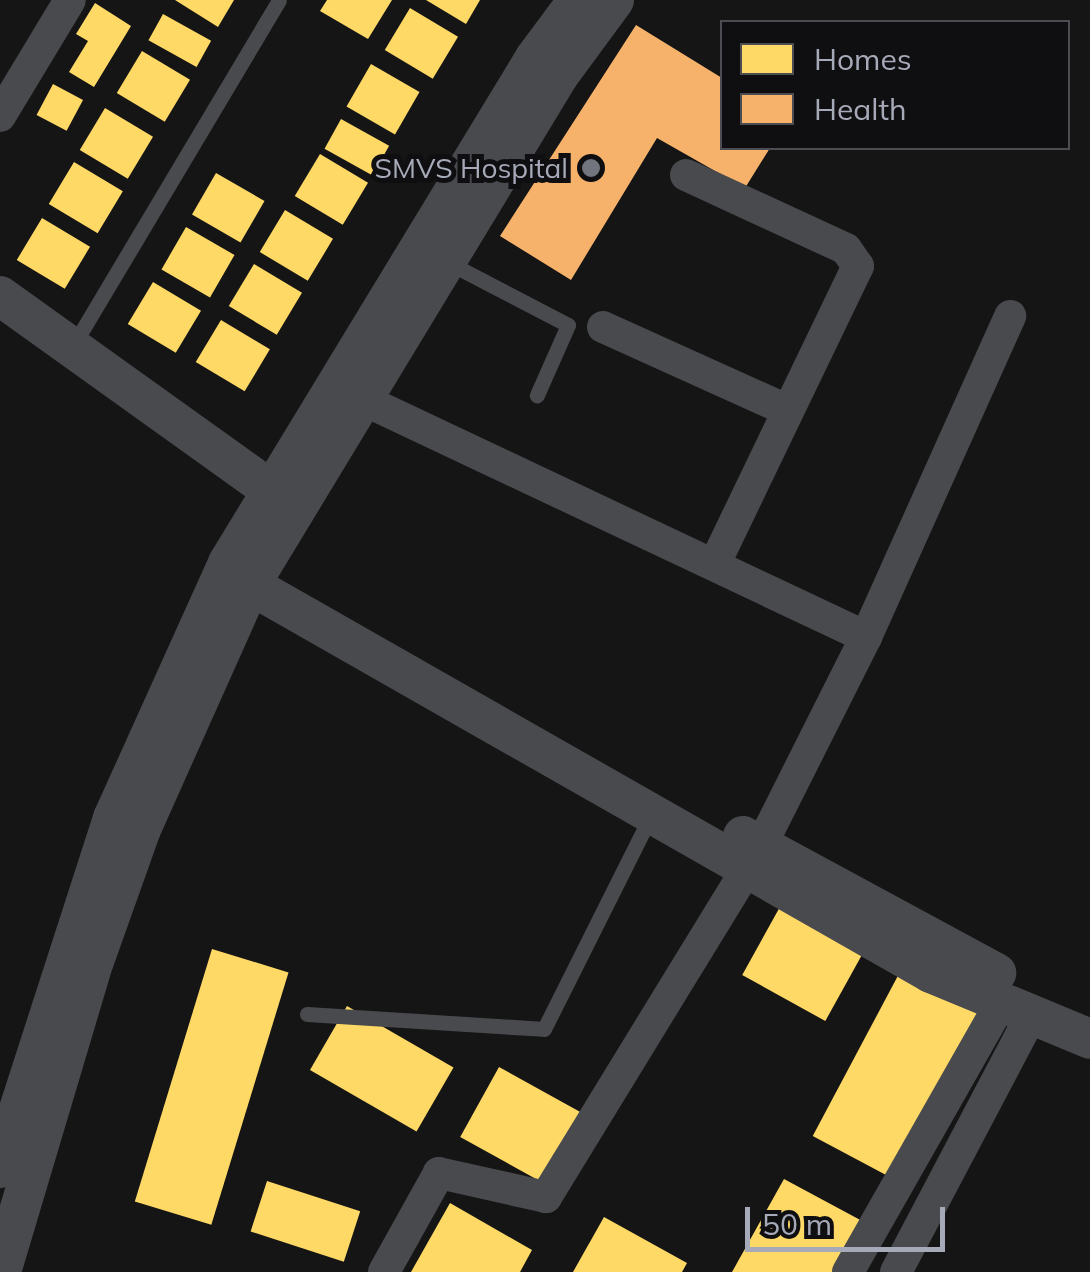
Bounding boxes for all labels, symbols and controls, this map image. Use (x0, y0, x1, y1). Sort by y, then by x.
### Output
legend (720, 20, 1070, 150)
text: Homes (814, 40, 912, 78)
text: Health (814, 90, 907, 128)
place label: SMVS Hospital (375, 151, 568, 185)
marker: SMVS Hospital (578, 155, 604, 181)
scale bar (750, 1187, 950, 1249)
text: 50 m (762, 1205, 832, 1243)

